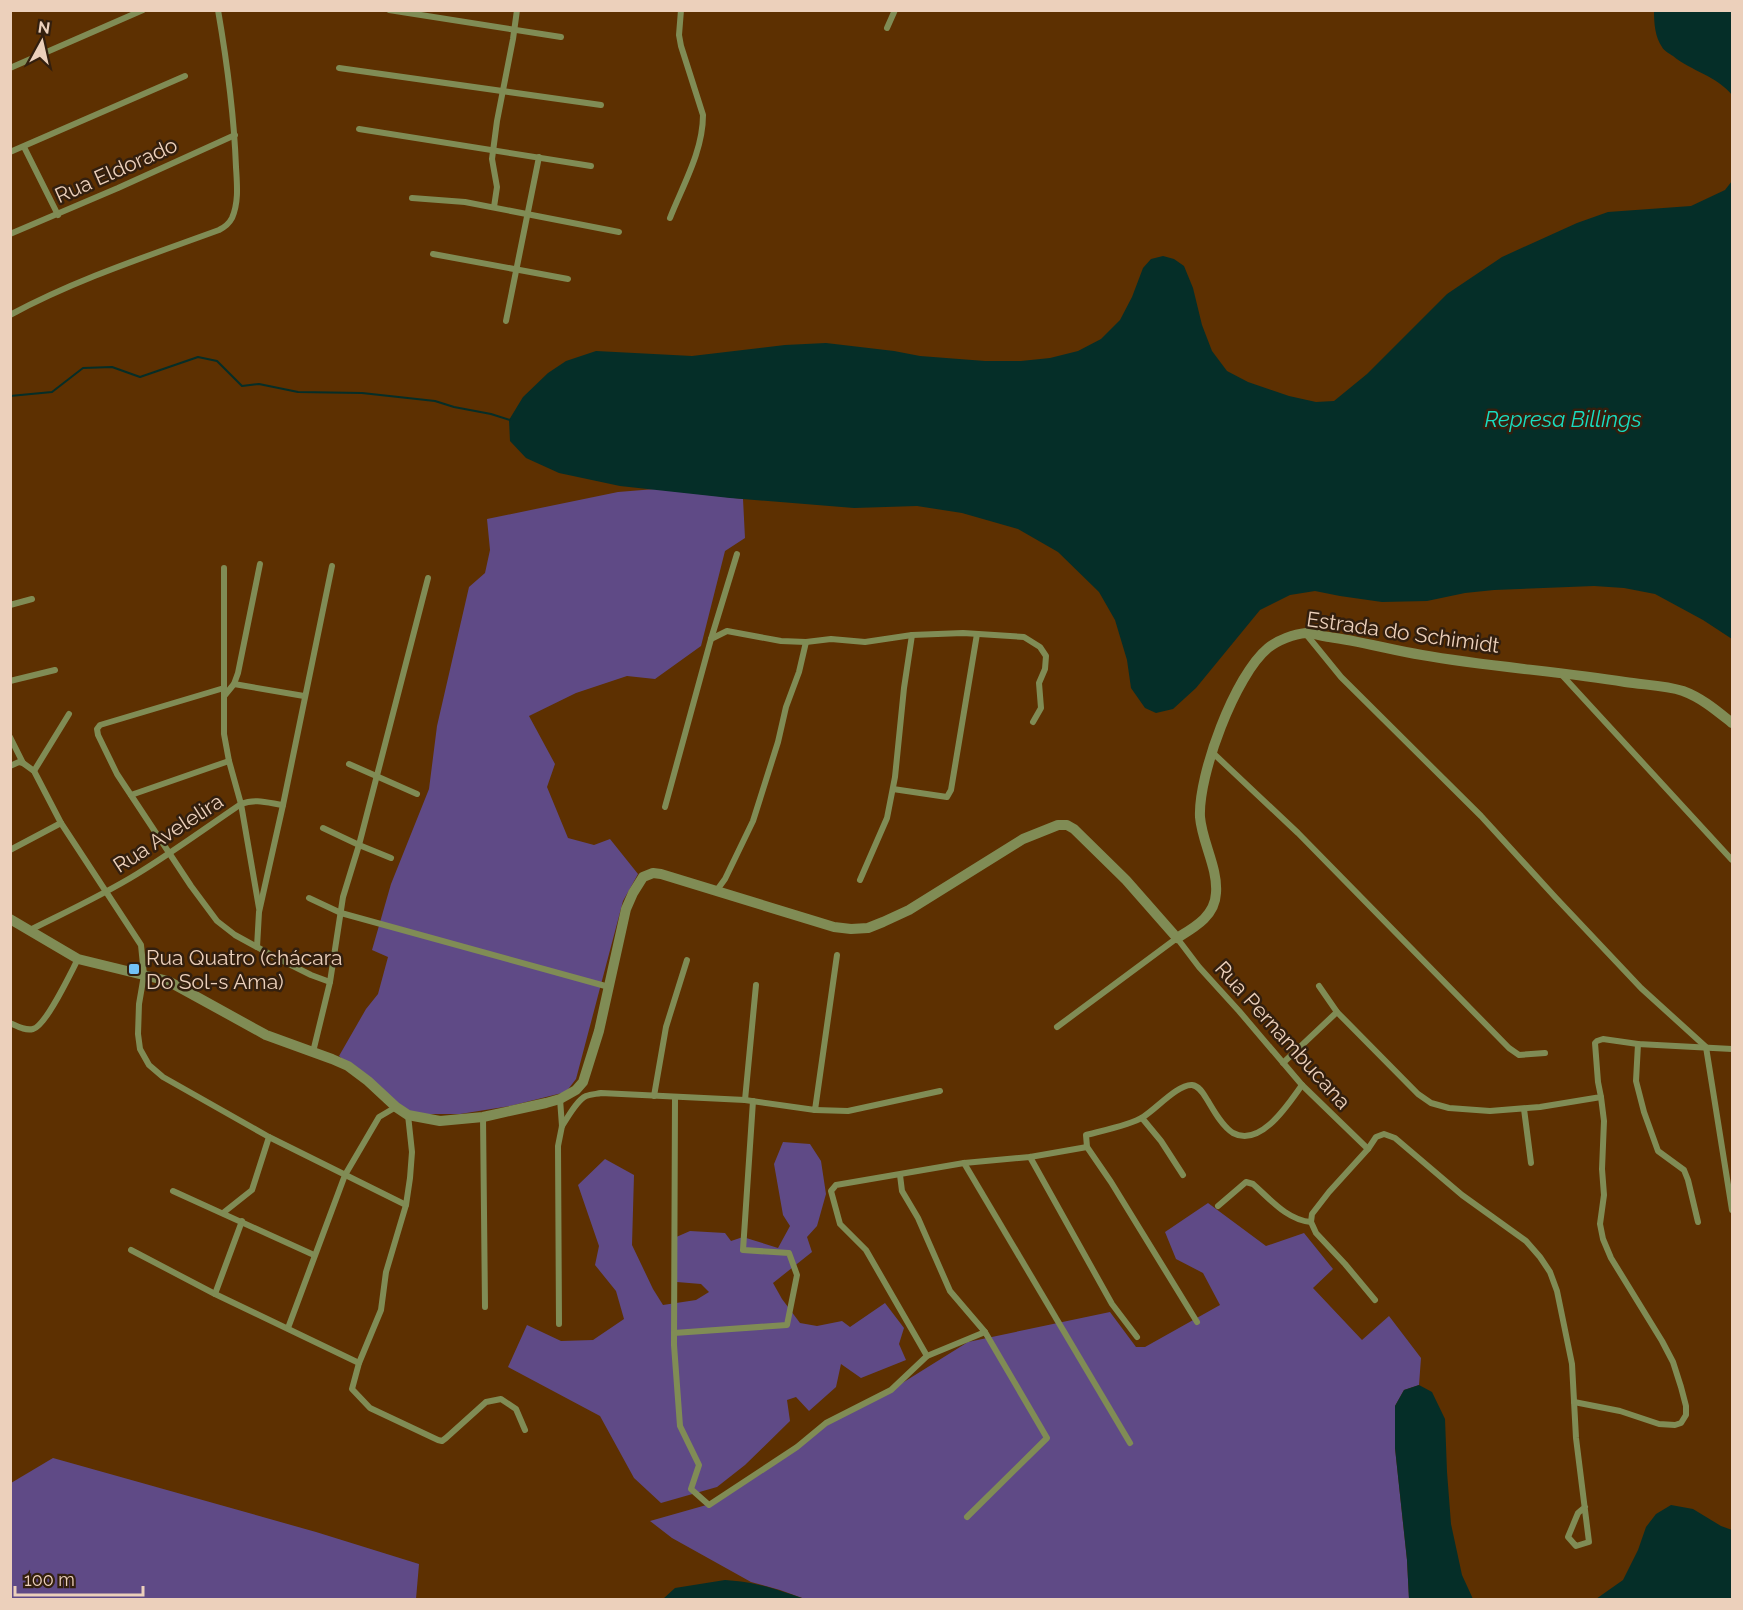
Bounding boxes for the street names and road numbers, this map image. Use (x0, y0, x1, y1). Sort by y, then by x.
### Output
street label: Rua Eldorado (51, 132, 181, 208)
street label: Estrada do Schimidt (1305, 606, 1501, 658)
street label: Rua Avelelira (108, 788, 228, 878)
street label: Rua Pernambucana (1210, 956, 1356, 1114)

